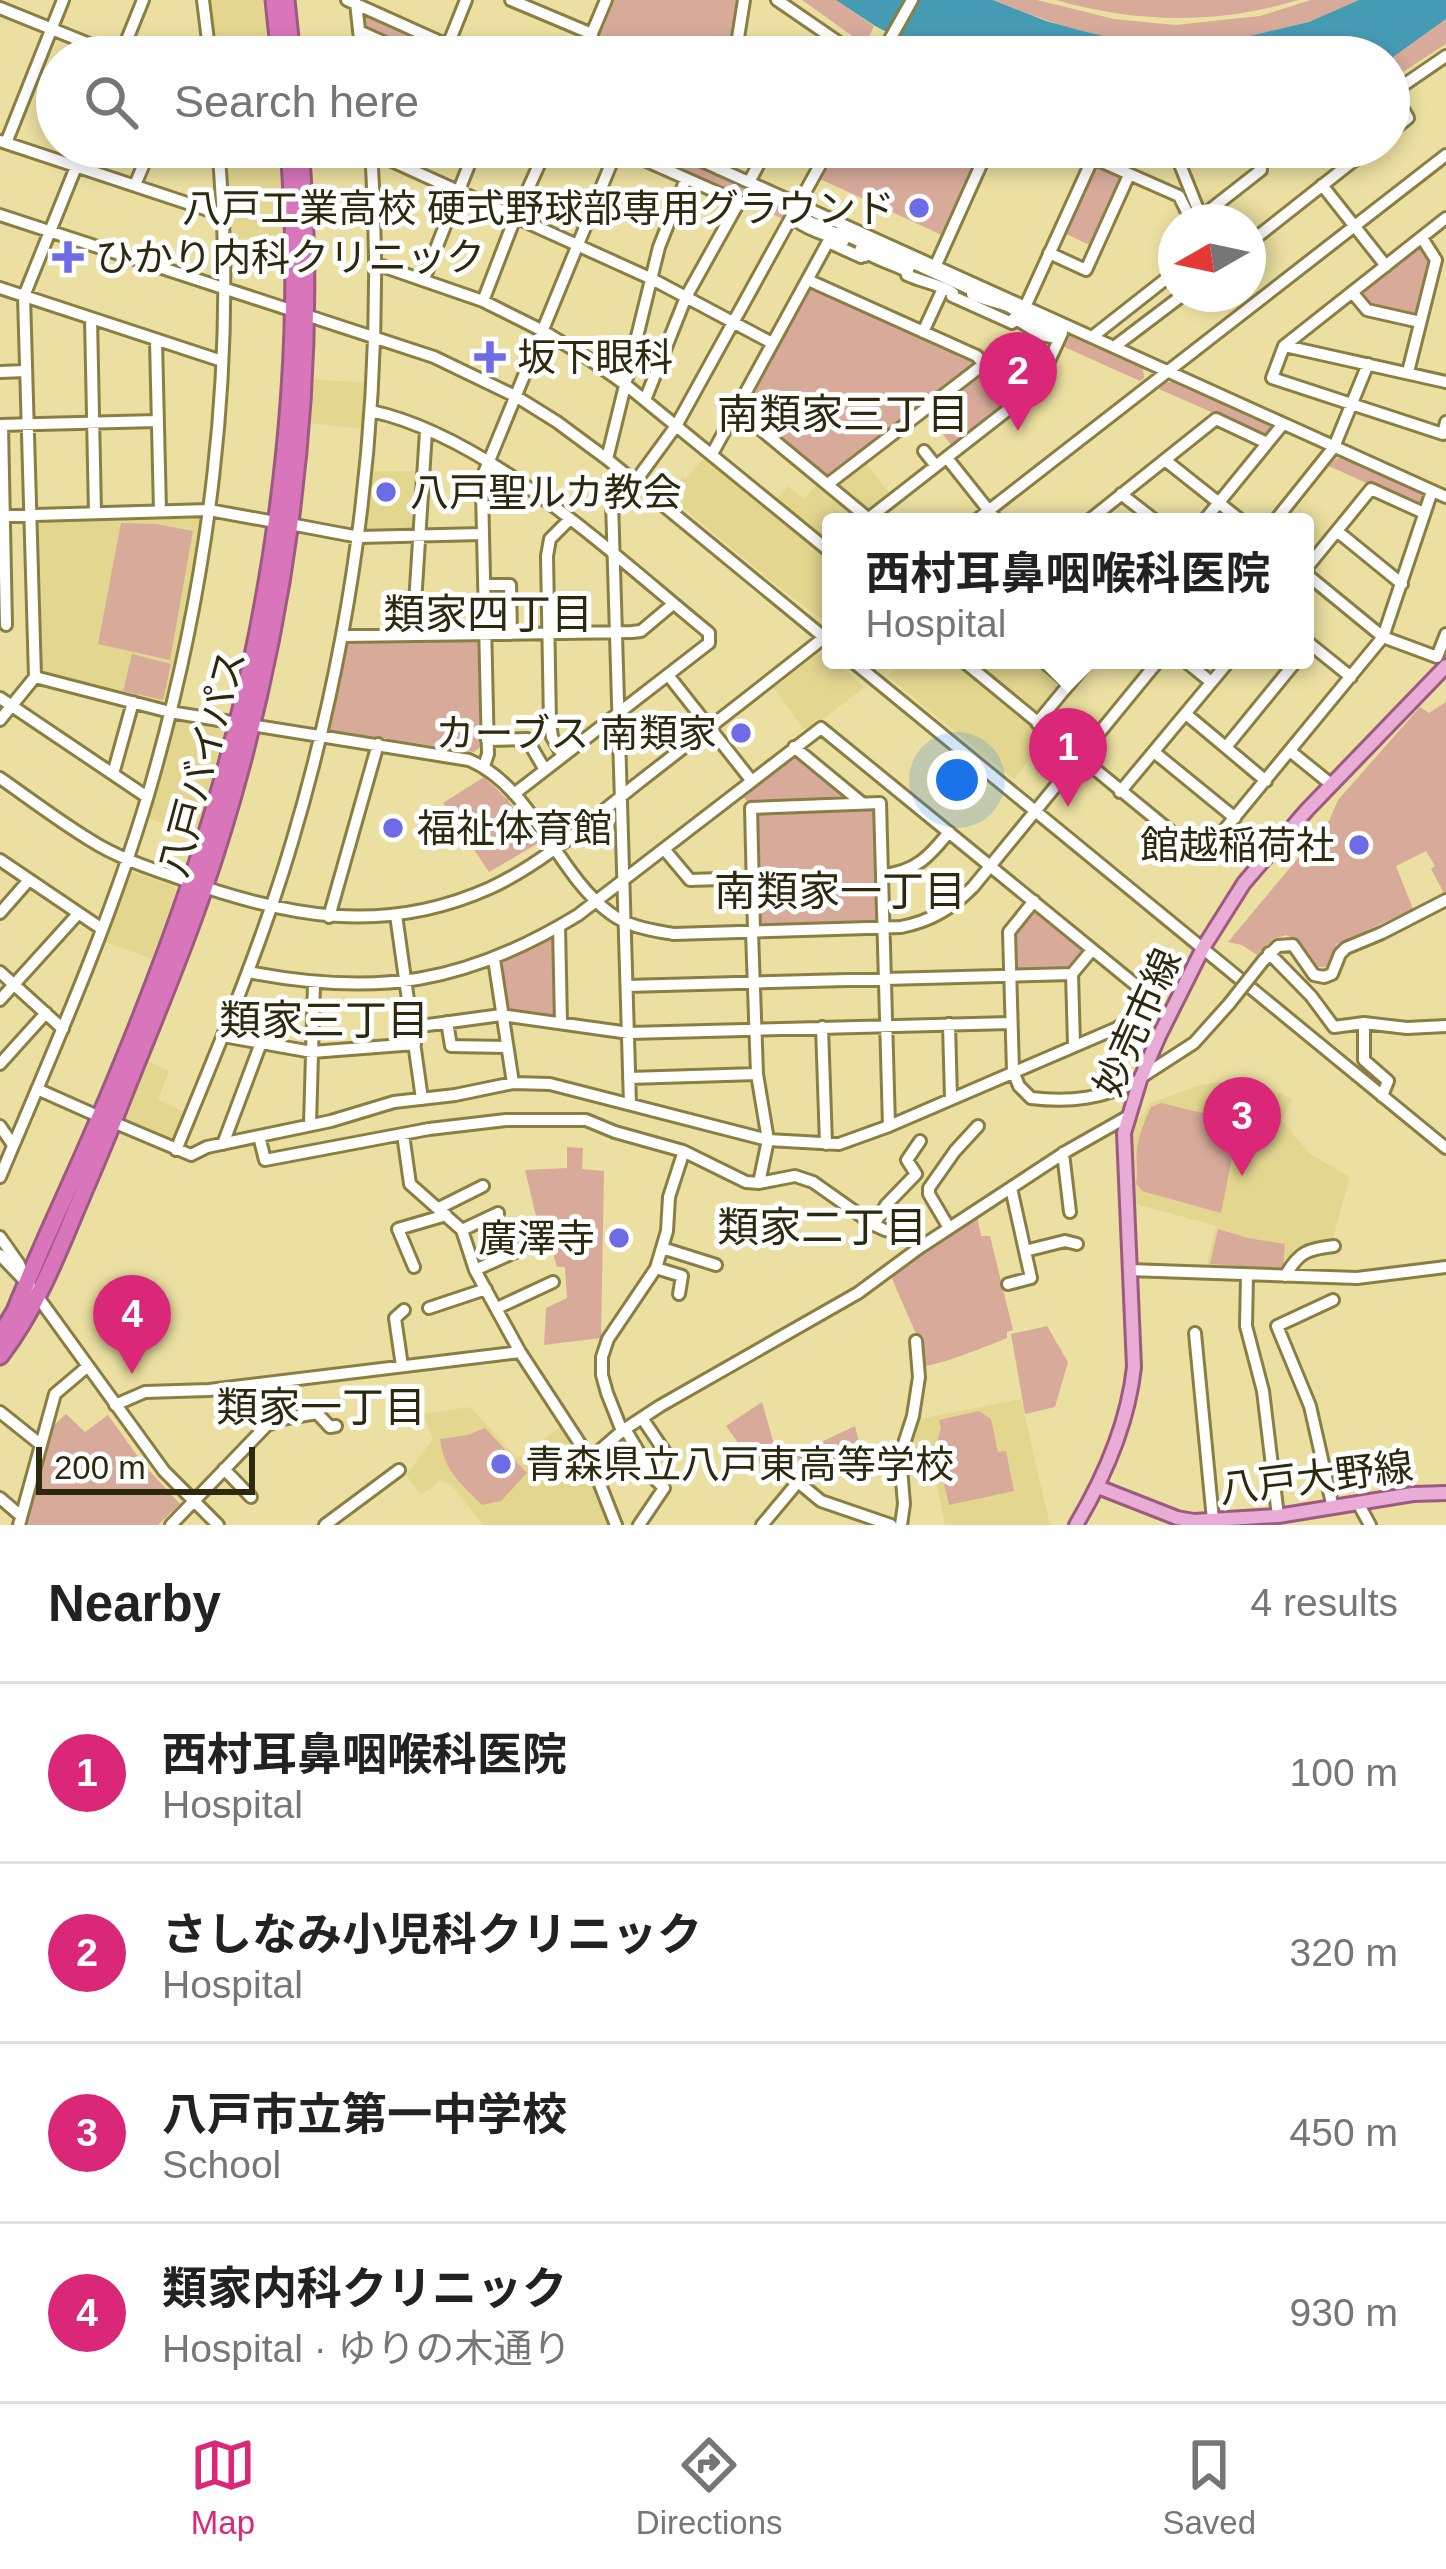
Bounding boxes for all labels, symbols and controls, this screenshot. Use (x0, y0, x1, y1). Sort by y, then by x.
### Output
search box (36, 36, 1410, 168)
icon: search (78, 69, 144, 135)
text: Search here (174, 76, 419, 127)
place label: 八戸工業高校 硬式野球部専用グラウンド (182, 187, 895, 230)
marker: 八戸工業高校 硬式野球部専用グラウンド (906, 195, 932, 221)
north arrow (1158, 204, 1266, 312)
place label: ひかり内科クリニック (95, 236, 485, 279)
marker: ひかり内科クリニック (52, 241, 84, 273)
pin: 2 (979, 332, 1057, 431)
place label: 坂下眼科 (517, 336, 673, 379)
marker: 坂下眼科 (474, 341, 506, 373)
district label: 南類家三丁目 (717, 391, 969, 438)
place label: 八戸聖ルカ教会 (410, 471, 682, 514)
marker: 八戸聖ルカ教会 (373, 479, 399, 505)
popup (822, 513, 1314, 669)
text: 西村耳鼻咽喉科医院 (865, 548, 1271, 599)
district label: 類家四丁目 (383, 591, 593, 638)
text: Hospital (865, 602, 1006, 645)
street label: 八戸バイパス (152, 645, 253, 881)
pin: 1 (1029, 708, 1107, 807)
place label: カーブス 南類家 (436, 712, 717, 755)
marker: カーブス 南類家 (728, 720, 754, 746)
your location (927, 750, 987, 810)
place label: 福祉体育館 (417, 807, 612, 850)
marker: 福祉体育館 (380, 815, 406, 841)
place label: 館越稲荷社 (1140, 824, 1335, 867)
marker: 館越稲荷社 (1346, 832, 1372, 858)
district label: 南類家一丁目 (714, 868, 966, 915)
street label: 妙売市線 (1086, 942, 1189, 1102)
district label: 類家三丁目 (219, 997, 429, 1044)
pin: 3 (1203, 1077, 1281, 1176)
district label: 類家二丁目 (717, 1204, 927, 1251)
place label: 廣澤寺 (478, 1217, 595, 1260)
marker: 廣澤寺 (606, 1225, 632, 1251)
pin: 4 (93, 1275, 171, 1374)
district label: 類家一丁目 (216, 1384, 426, 1431)
scale bar (36, 1441, 255, 1494)
place label: 青森県立八戸東高等学校 (525, 1443, 954, 1486)
street label: 八戸大野線 (1217, 1444, 1415, 1511)
text: 200 m (54, 1449, 146, 1486)
marker: 青森県立八戸東高等学校 (488, 1451, 514, 1477)
text: Nearby (48, 1575, 221, 1632)
text: 4 results (1251, 1581, 1398, 1624)
text: 西村耳鼻咽喉科医院 (162, 1729, 567, 1780)
text: 1 (76, 1751, 98, 1794)
text: 100 m (1290, 1751, 1398, 1794)
text: Hospital (162, 1783, 303, 1826)
text: さしなみ小児科クリニック (162, 1909, 702, 1960)
text: 2 (76, 1931, 98, 1974)
text: 320 m (1290, 1931, 1398, 1974)
text: Hospital (162, 1963, 303, 2006)
text: 八戸市立第一中学校 (162, 2089, 567, 2140)
text: 3 (76, 2111, 98, 2154)
text: 450 m (1290, 2111, 1398, 2154)
text: School (162, 2143, 281, 2186)
text: 類家内科クリニック (162, 2263, 567, 2314)
text: 4 (76, 2291, 98, 2334)
text: 930 m (1290, 2291, 1398, 2334)
text: Hospital · ゆりの木通り (162, 2327, 572, 2370)
tab: Map (190, 2432, 256, 2542)
tab: Directions (636, 2432, 783, 2542)
tab: Saved (1162, 2432, 1256, 2542)

